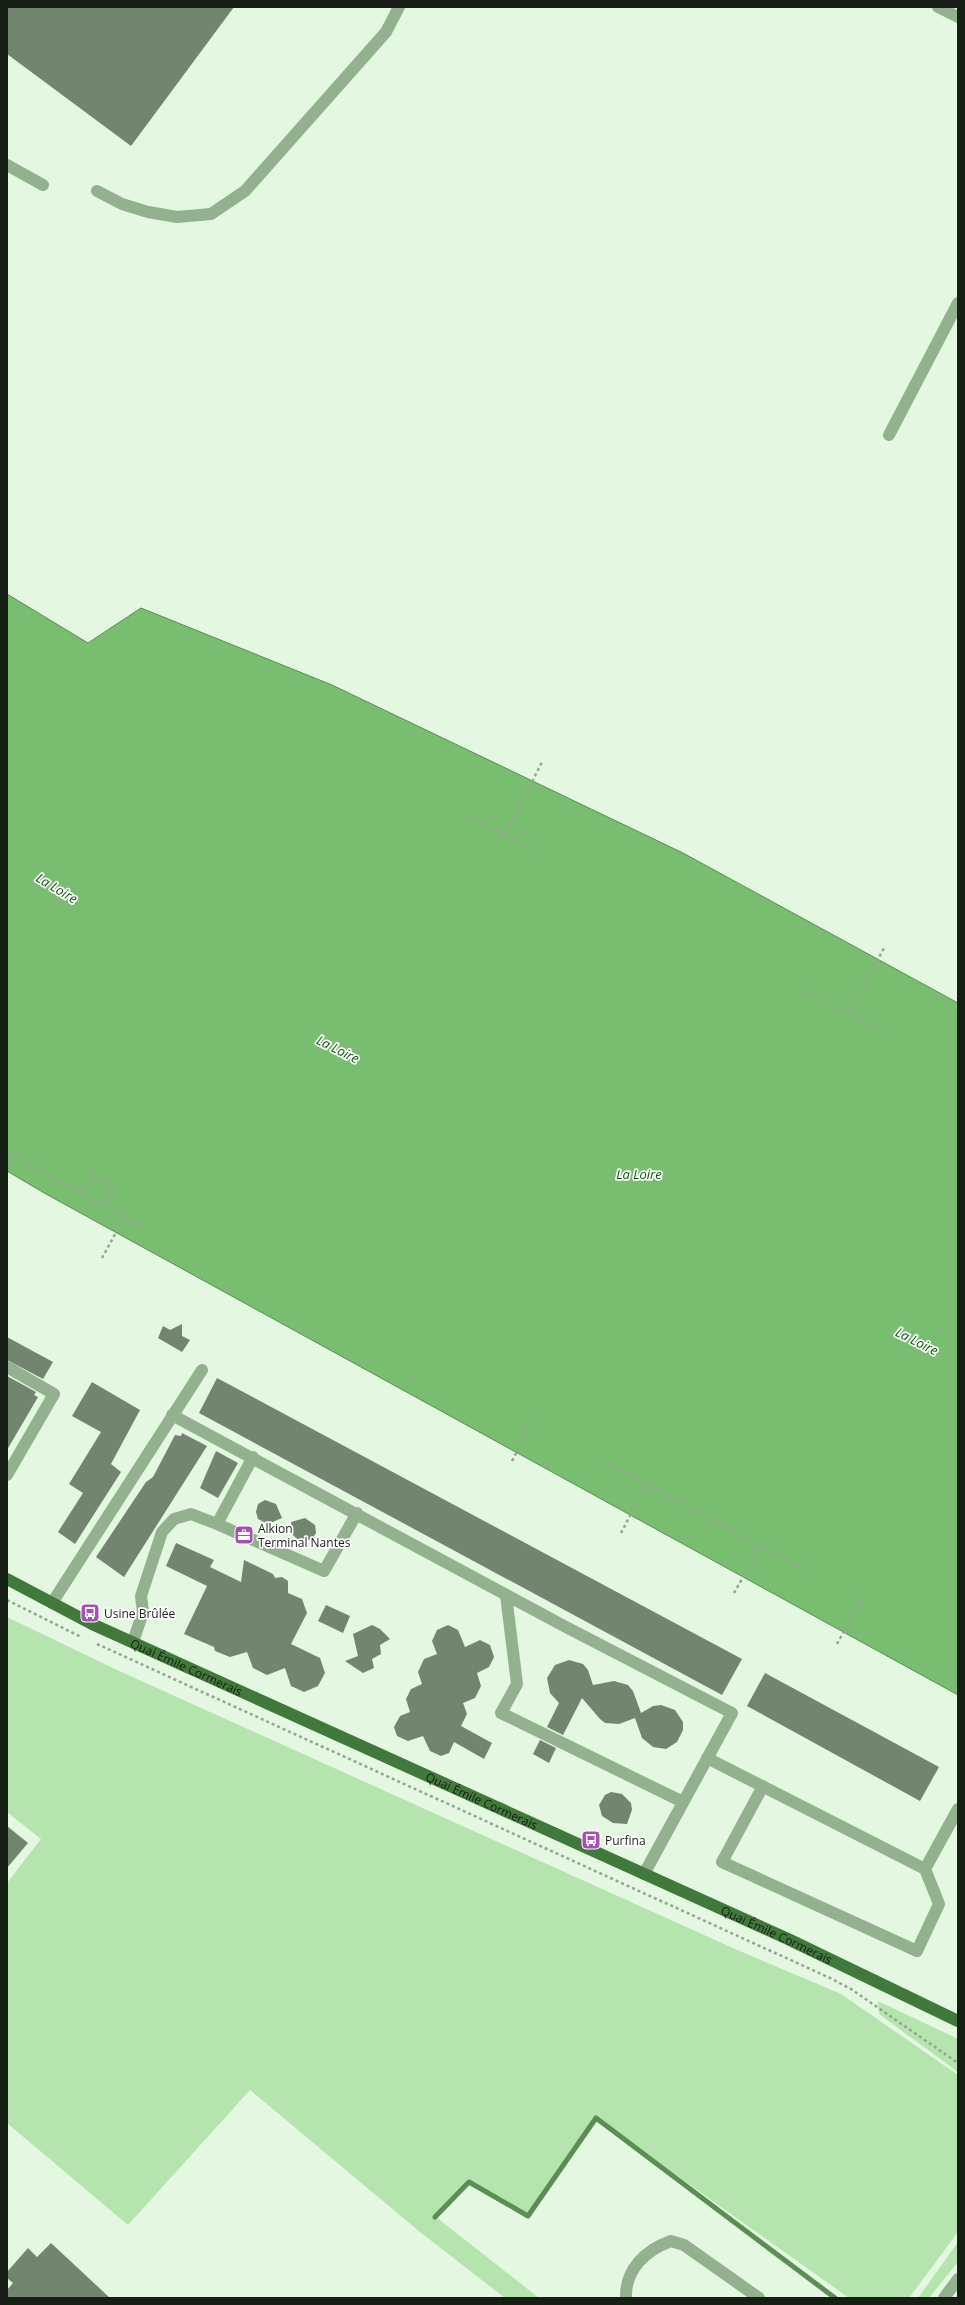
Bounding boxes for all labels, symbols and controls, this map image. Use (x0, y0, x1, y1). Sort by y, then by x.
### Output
water label: La Loire (33, 869, 82, 908)
water label: La Loire (314, 1031, 363, 1068)
water label: La Loire (616, 1165, 662, 1183)
water label: La Loire (893, 1323, 942, 1360)
place label: Alkion Terminal Nantes (258, 1520, 351, 1551)
office icon: Alkion Terminal Nantes (233, 1524, 255, 1546)
bus stop icon: Usine Brûlée (79, 1602, 101, 1624)
place label: Usine Brûlée (104, 1605, 175, 1622)
street label: Quai Émile Cormerais (128, 1634, 246, 1700)
street label: Quai Émile Cormerais (423, 1768, 541, 1833)
bus stop icon: Purfina (580, 1829, 602, 1851)
place label: Purfina (605, 1832, 646, 1849)
street label: Quai Émile Cormerais (718, 1901, 836, 1968)

